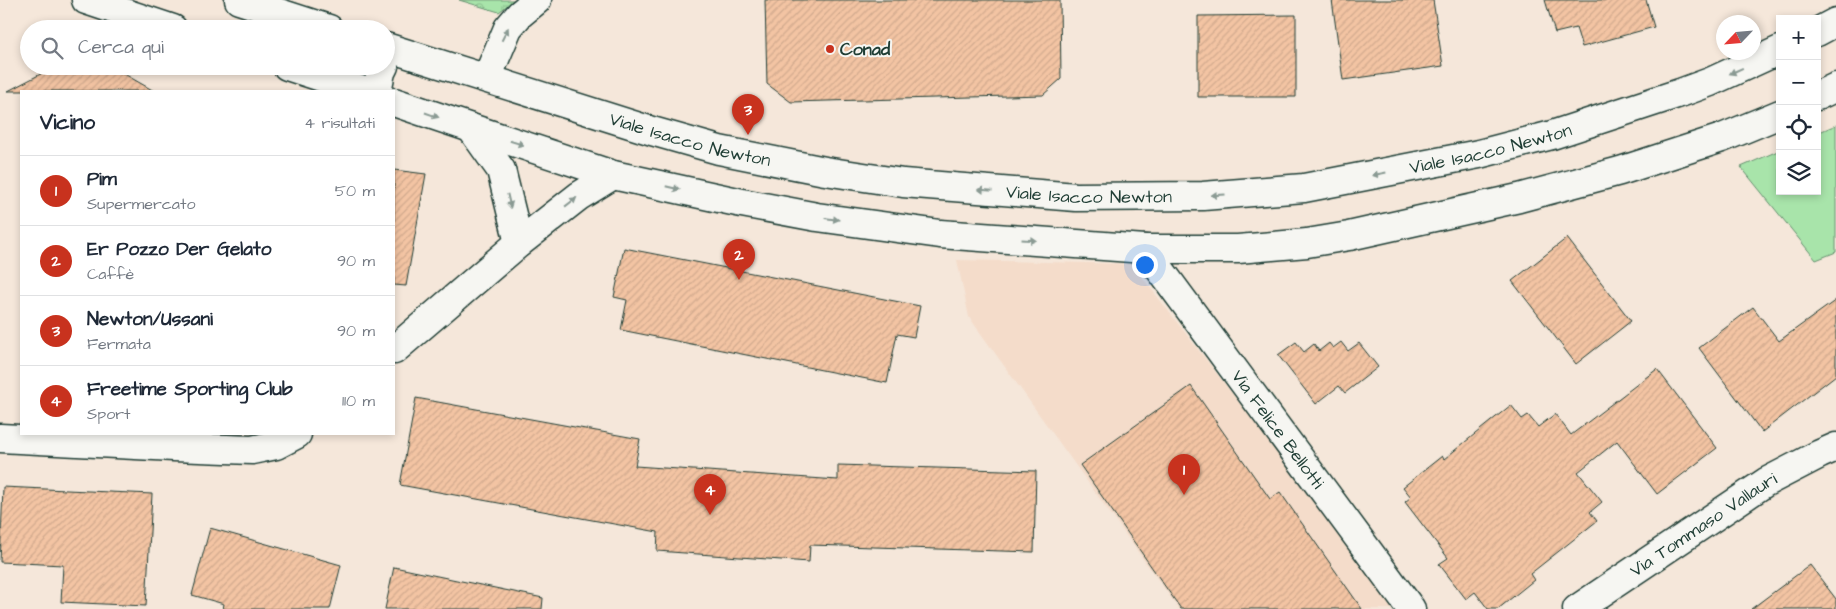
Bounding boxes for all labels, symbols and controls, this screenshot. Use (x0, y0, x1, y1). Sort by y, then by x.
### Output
north arrow (1716, 15, 1761, 60)
map controls (1776, 15, 1821, 195)
button: + (1776, 15, 1821, 60)
search box (20, 20, 395, 75)
one-way arrow (501, 27, 509, 42)
icon: search (38, 34, 66, 62)
text: Cerca qui (78, 34, 164, 61)
place label: Conad (840, 37, 891, 62)
marker: Conad (824, 43, 836, 55)
button: − (1776, 60, 1821, 105)
one-way arrow (1729, 67, 1743, 75)
pin: 3 (732, 94, 764, 135)
button: locate (1776, 105, 1821, 150)
street label: Viale Isacco Newton (606, 106, 773, 173)
text: Vicino (40, 108, 95, 137)
one-way arrow (425, 111, 440, 119)
text: 4 risultati (304, 112, 375, 134)
street label: Viale Isacco Newton (1407, 117, 1575, 180)
one-way arrow (510, 140, 525, 148)
button: layers (1776, 150, 1821, 195)
text: Pim (87, 166, 117, 193)
one-way arrow (1370, 170, 1386, 178)
street label: Viale Isacco Newton (1005, 179, 1172, 210)
text: 1 (55, 180, 57, 202)
text: 50 m (335, 180, 375, 202)
one-way arrow (665, 184, 681, 192)
one-way arrow (977, 186, 993, 194)
one-way arrow (1209, 191, 1225, 199)
text: Supermercato (87, 193, 195, 215)
one-way arrow (505, 193, 513, 208)
one-way arrow (564, 197, 577, 208)
one-way arrow (825, 215, 841, 223)
text: Er Pozzo Der Gelato (87, 236, 271, 263)
one-way arrow (1021, 237, 1037, 245)
pin: 2 (723, 239, 755, 280)
text: 2 (51, 250, 61, 272)
text: 90 m (337, 250, 375, 272)
your location (1132, 252, 1158, 278)
text: Caffè (87, 263, 134, 285)
text: Newton/Ussani (87, 306, 213, 333)
text: 3 (52, 320, 60, 342)
text: 90 m (337, 320, 375, 342)
text: Fermata (87, 333, 151, 355)
street label: Via Felice Bellotti (1225, 365, 1330, 494)
text: Freetime Sporting Club (87, 376, 293, 403)
text: 4 (51, 390, 61, 412)
text: 110 m (342, 390, 375, 412)
text: Sport (87, 403, 130, 425)
pin: 1 (1168, 454, 1200, 495)
street label: Via Tommaso Vallauri (1625, 466, 1782, 583)
pin: 4 (694, 474, 726, 515)

